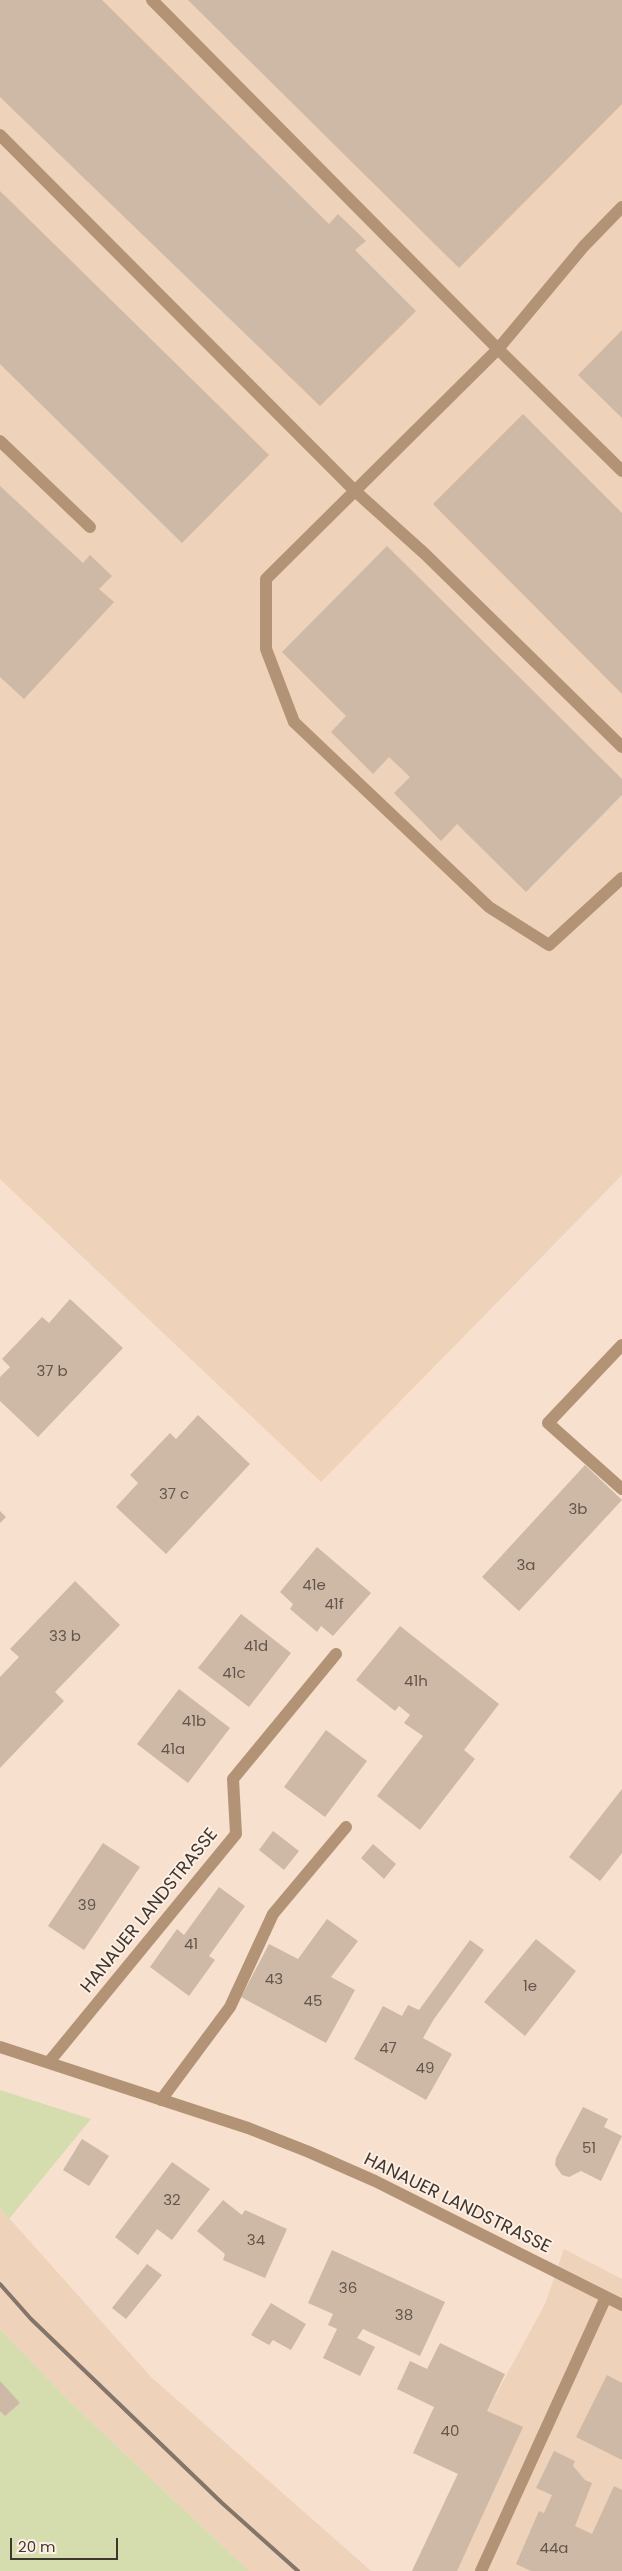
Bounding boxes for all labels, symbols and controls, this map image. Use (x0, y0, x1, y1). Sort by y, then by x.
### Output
house number: 37 b (36, 1363, 68, 1381)
house number: 37 c (159, 1486, 189, 1504)
house number: 3b (569, 1501, 587, 1519)
house number: 3a (517, 1557, 535, 1575)
house number: 41e (302, 1577, 326, 1595)
house number: 41f (324, 1596, 344, 1614)
house number: 33 b (49, 1628, 81, 1646)
house number: 41d (244, 1638, 268, 1656)
house number: 41c (222, 1665, 246, 1683)
house number: 41h (404, 1673, 428, 1691)
house number: 41b (182, 1713, 206, 1731)
house number: 41a (161, 1741, 185, 1759)
street label: HANAUER LANDSTRASSE (77, 1824, 223, 1998)
house number: 39 (78, 1897, 96, 1915)
house number: 41 (184, 1936, 198, 1954)
house number: 43 (265, 1971, 283, 1989)
house number: 1e (523, 1978, 537, 1996)
house number: 45 (304, 1993, 322, 2011)
house number: 47 (379, 2040, 397, 2058)
house number: 49 (416, 2060, 434, 2078)
house number: 51 (582, 2140, 596, 2158)
street label: HANAUER LANDSTRASSE (360, 2149, 554, 2259)
house number: 32 (163, 2192, 181, 2210)
house number: 34 (247, 2232, 265, 2250)
house number: 36 (339, 2280, 357, 2298)
house number: 38 (395, 2307, 413, 2325)
house number: 40 (441, 2423, 459, 2441)
scale bar (12, 2528, 120, 2560)
text: 20 m (18, 2536, 56, 2557)
house number: 44a (539, 2540, 569, 2558)

